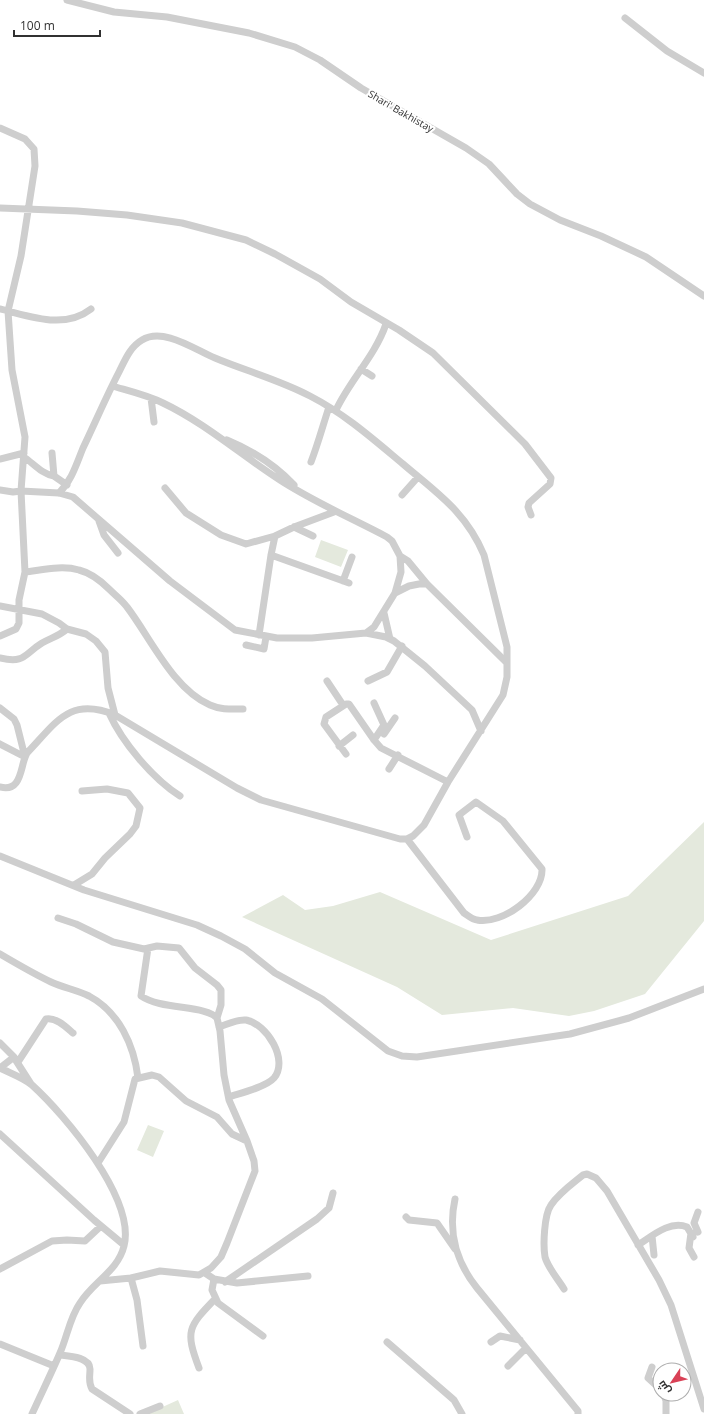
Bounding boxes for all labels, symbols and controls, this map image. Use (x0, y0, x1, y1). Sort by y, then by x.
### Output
scale bar (14, 12, 100, 38)
text: 100 m (20, 17, 55, 34)
street label: Shari' Bakhistay (366, 87, 437, 136)
north arrow (652, 1362, 692, 1402)
text: ش (653, 1378, 674, 1398)

